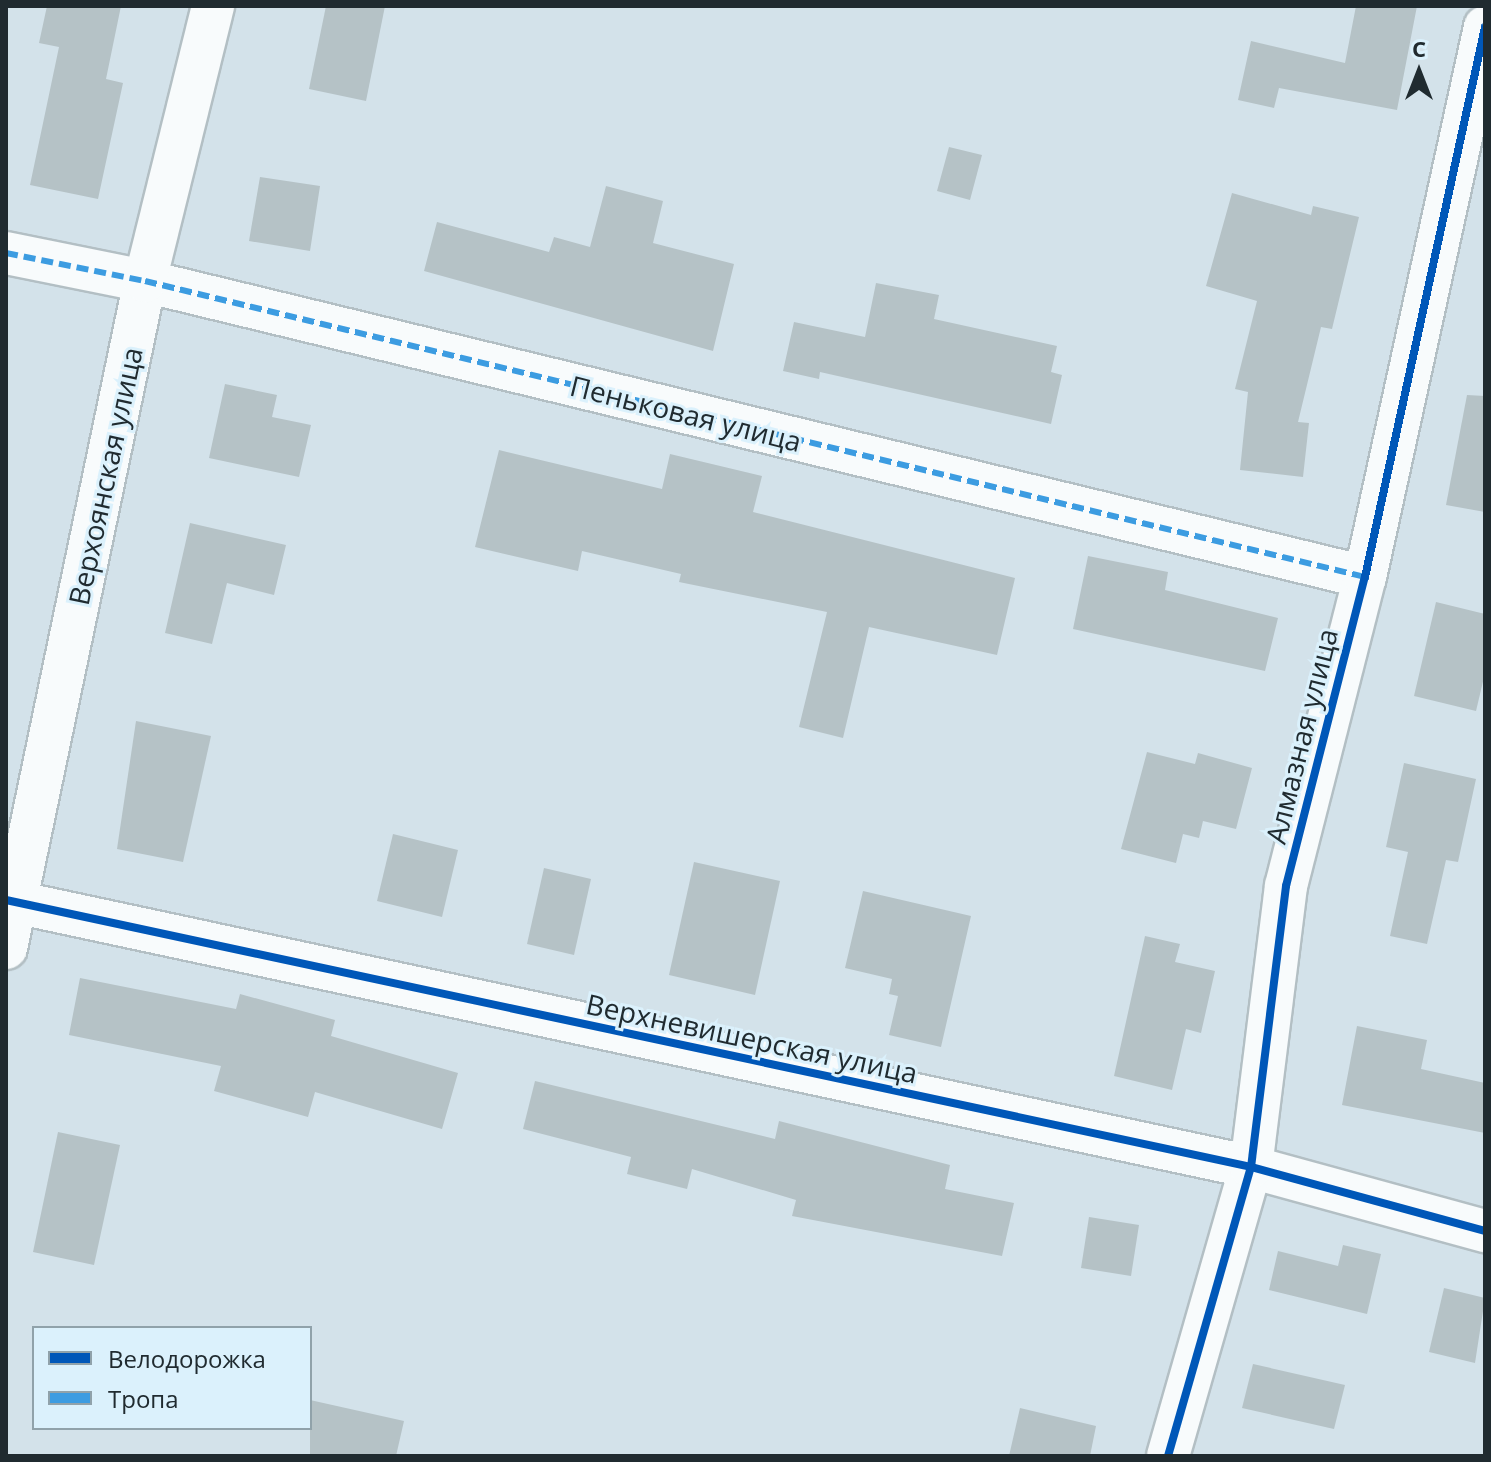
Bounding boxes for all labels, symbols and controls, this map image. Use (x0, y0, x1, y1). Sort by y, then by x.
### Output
north arrow (1379, 32, 1459, 112)
text: С (1412, 33, 1426, 63)
street label: Верхоянская улица (61, 344, 149, 608)
street label: Пеньковая улица (567, 368, 805, 458)
street label: Алмазная улица (1258, 625, 1344, 847)
street label: Верхневишерская улица (583, 986, 921, 1090)
legend (32, 1326, 312, 1430)
text: Велодорожка (108, 1342, 266, 1375)
text: Тропа (108, 1382, 179, 1415)

